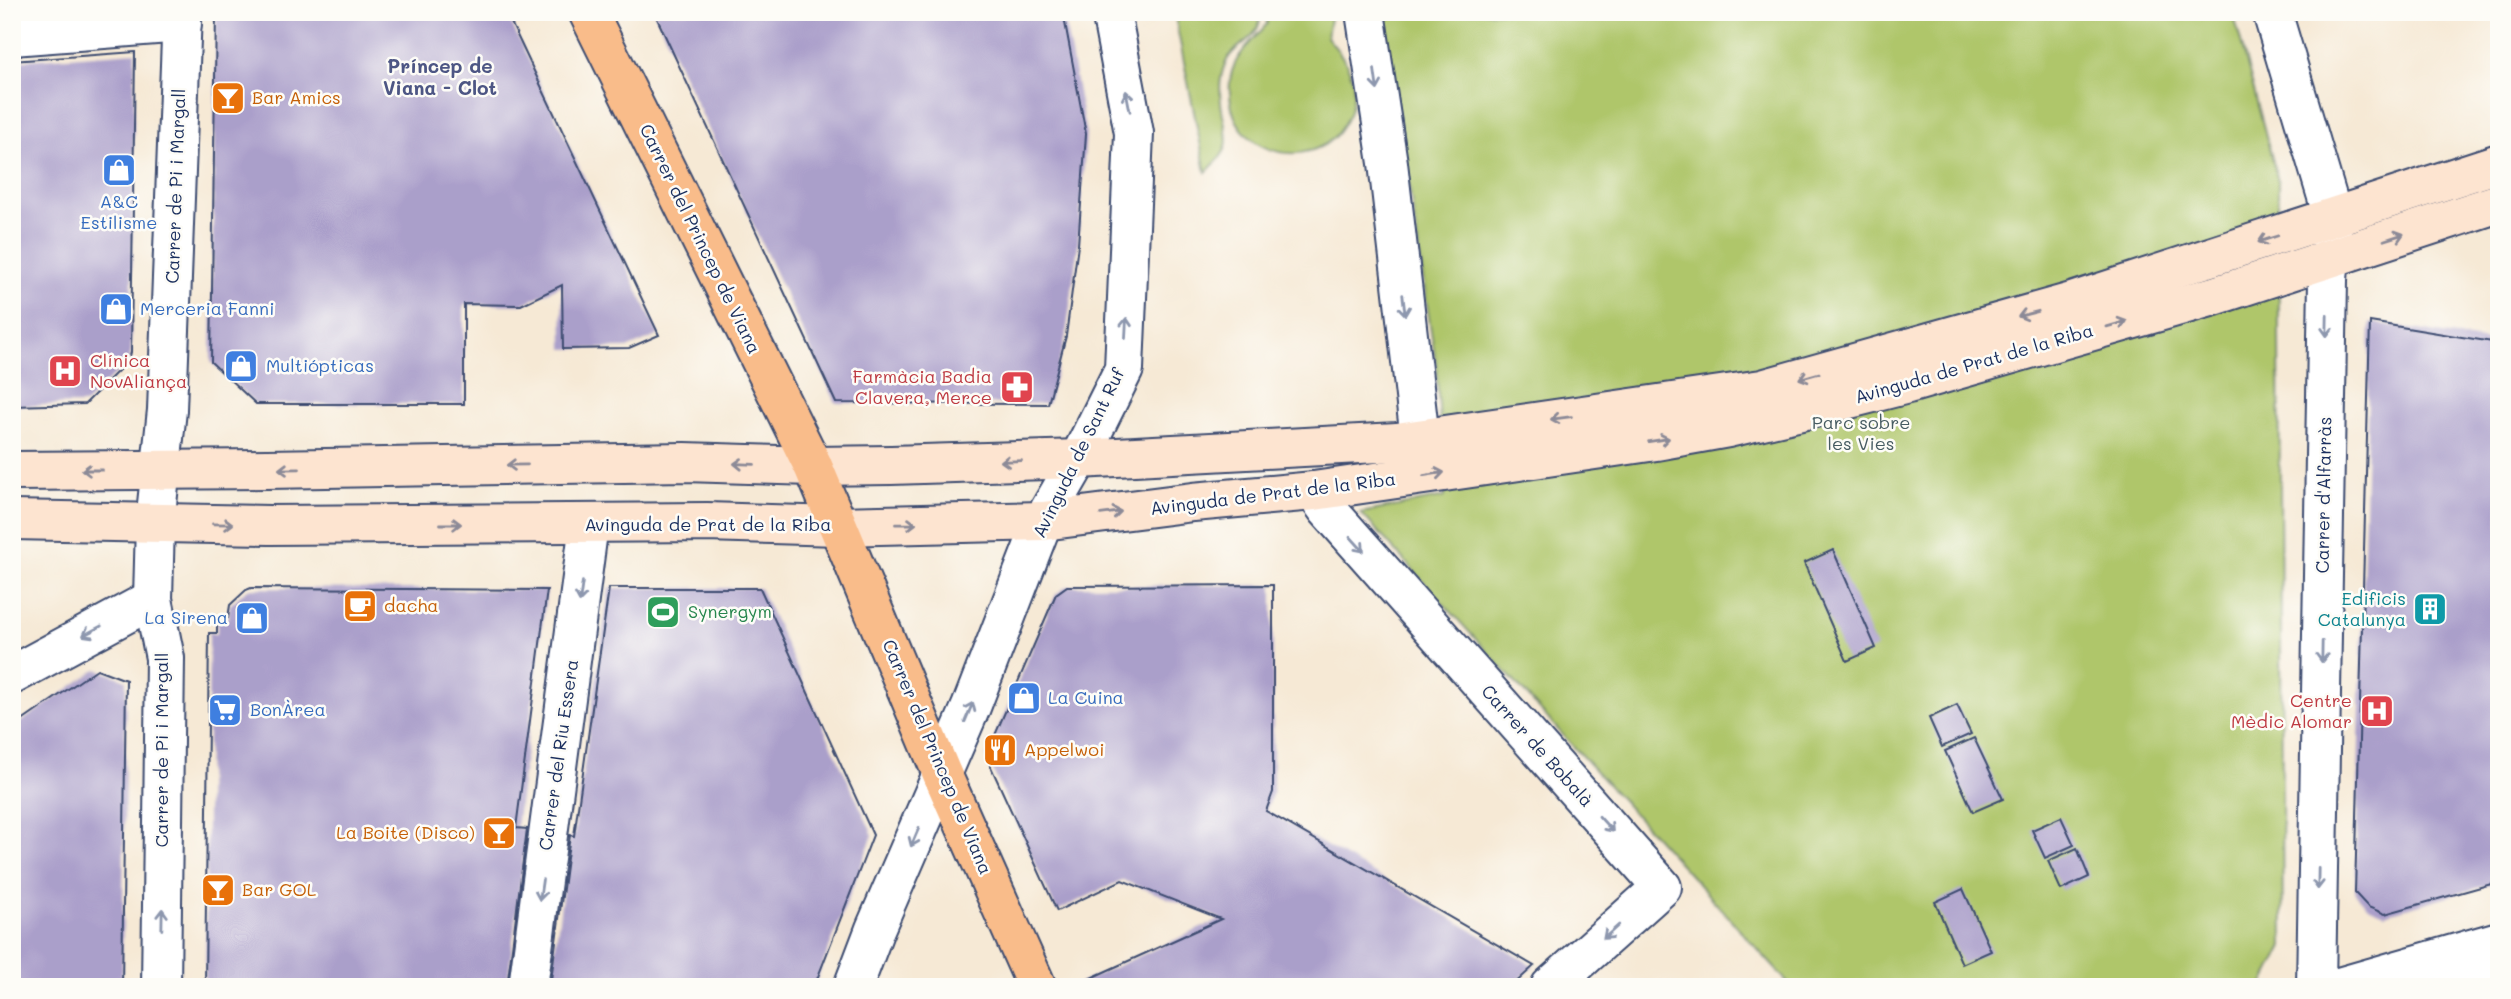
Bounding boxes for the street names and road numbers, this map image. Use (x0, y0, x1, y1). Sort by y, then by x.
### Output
street label: Carrer de Pi i Margall (160, 88, 190, 284)
street label: Carrer del Princep de Viana (635, 120, 767, 357)
street label: Avinguda de Prat de la Riba (1852, 317, 2096, 409)
street label: Avinguda de Sant Ruf (1027, 363, 1130, 541)
street label: Carrer d'Alfarràs (2310, 416, 2336, 574)
street label: Avinguda de Prat de la Riba (1149, 466, 1397, 520)
street label: Avinguda de Prat de la Riba (584, 512, 832, 536)
street label: Carrer del Princep de Viana (877, 636, 998, 878)
street label: Carrer de Pi i Margall (149, 652, 173, 848)
street label: Carrer del Riu Essera (533, 658, 583, 852)
street label: Carrer de Bobalà (1476, 679, 1599, 812)

